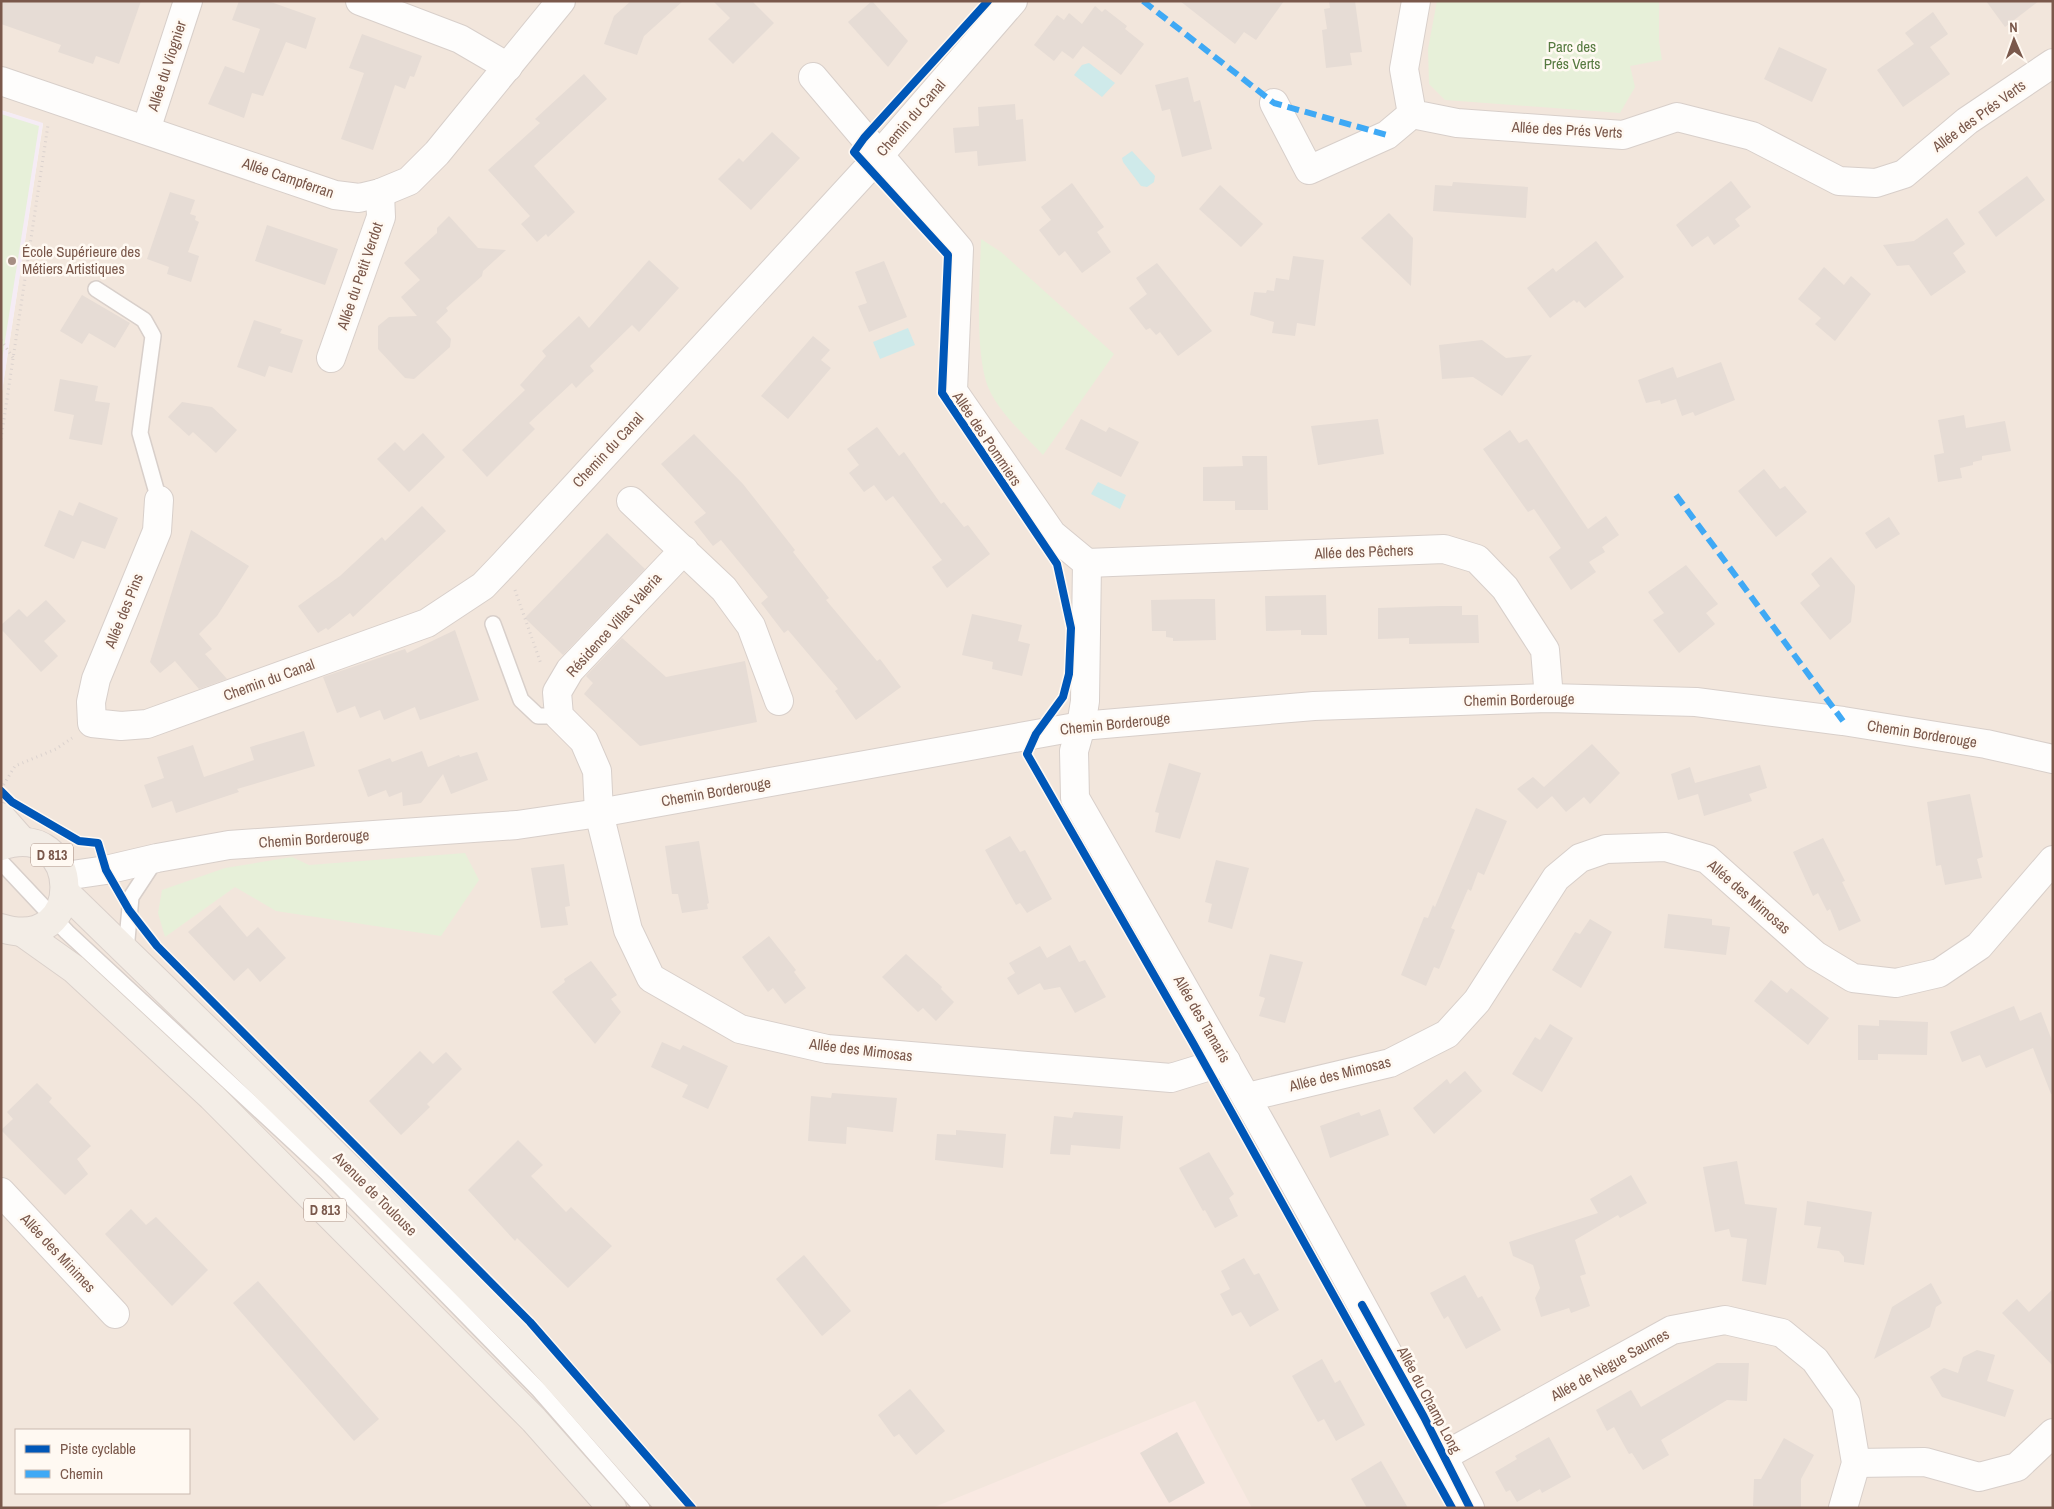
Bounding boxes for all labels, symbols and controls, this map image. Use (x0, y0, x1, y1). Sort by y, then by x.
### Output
north arrow (1989, 15, 2039, 65)
street label: Allée du Viognier (142, 18, 191, 115)
text: N (2009, 18, 2018, 36)
park label: Parc des Prés Verts (1544, 36, 1600, 74)
street label: Chemin du Canal (871, 75, 950, 161)
street label: Allée des Prés Verts (1927, 75, 2030, 157)
street label: Allée des Prés Verts (1510, 116, 1623, 143)
street label: Allée Campferran (239, 152, 337, 203)
street label: Allée du Petit Verdot (331, 219, 388, 333)
place label: École Supérieure des Métiers Artistiques (22, 241, 140, 279)
marker: École Supérieure des Métiers Artistiques (6, 255, 18, 267)
street label: Allée des Pommiers (947, 386, 1027, 490)
street label: Chemin du Canal (567, 407, 648, 492)
street label: Allée des Pêchers (1313, 539, 1414, 564)
street label: Résidence Villas Valeria (561, 568, 666, 681)
street label: Allée des Pins (99, 570, 148, 652)
street label: Chemin du Canal (220, 653, 317, 706)
street label: Chemin Borderouge (1463, 688, 1575, 711)
street label: Chemin Borderouge (1059, 707, 1171, 740)
street label: Chemin Borderouge (1866, 714, 1979, 753)
street label: Chemin Borderouge (660, 772, 772, 811)
street label: Chemin Borderouge (258, 824, 370, 853)
road number: D 813 (31, 844, 73, 866)
street label: Allée des Mimosas (1702, 854, 1795, 939)
street label: Allée des Tamaris (1168, 970, 1236, 1066)
street label: Allée des Mimosas (807, 1033, 914, 1066)
street label: Allée des Mimosas (1286, 1051, 1393, 1097)
street label: Avenue de Toulouse (328, 1146, 422, 1240)
road number: D 813 (304, 1198, 346, 1222)
street label: Allée des Minimes (15, 1208, 101, 1297)
street label: Allée de Nègue Saumes (1546, 1323, 1673, 1406)
street label: Allée du Champ Long (1392, 1342, 1467, 1457)
legend (15, 1429, 190, 1494)
text: Piste cyclable (60, 1438, 136, 1459)
text: Chemin (60, 1463, 103, 1484)

